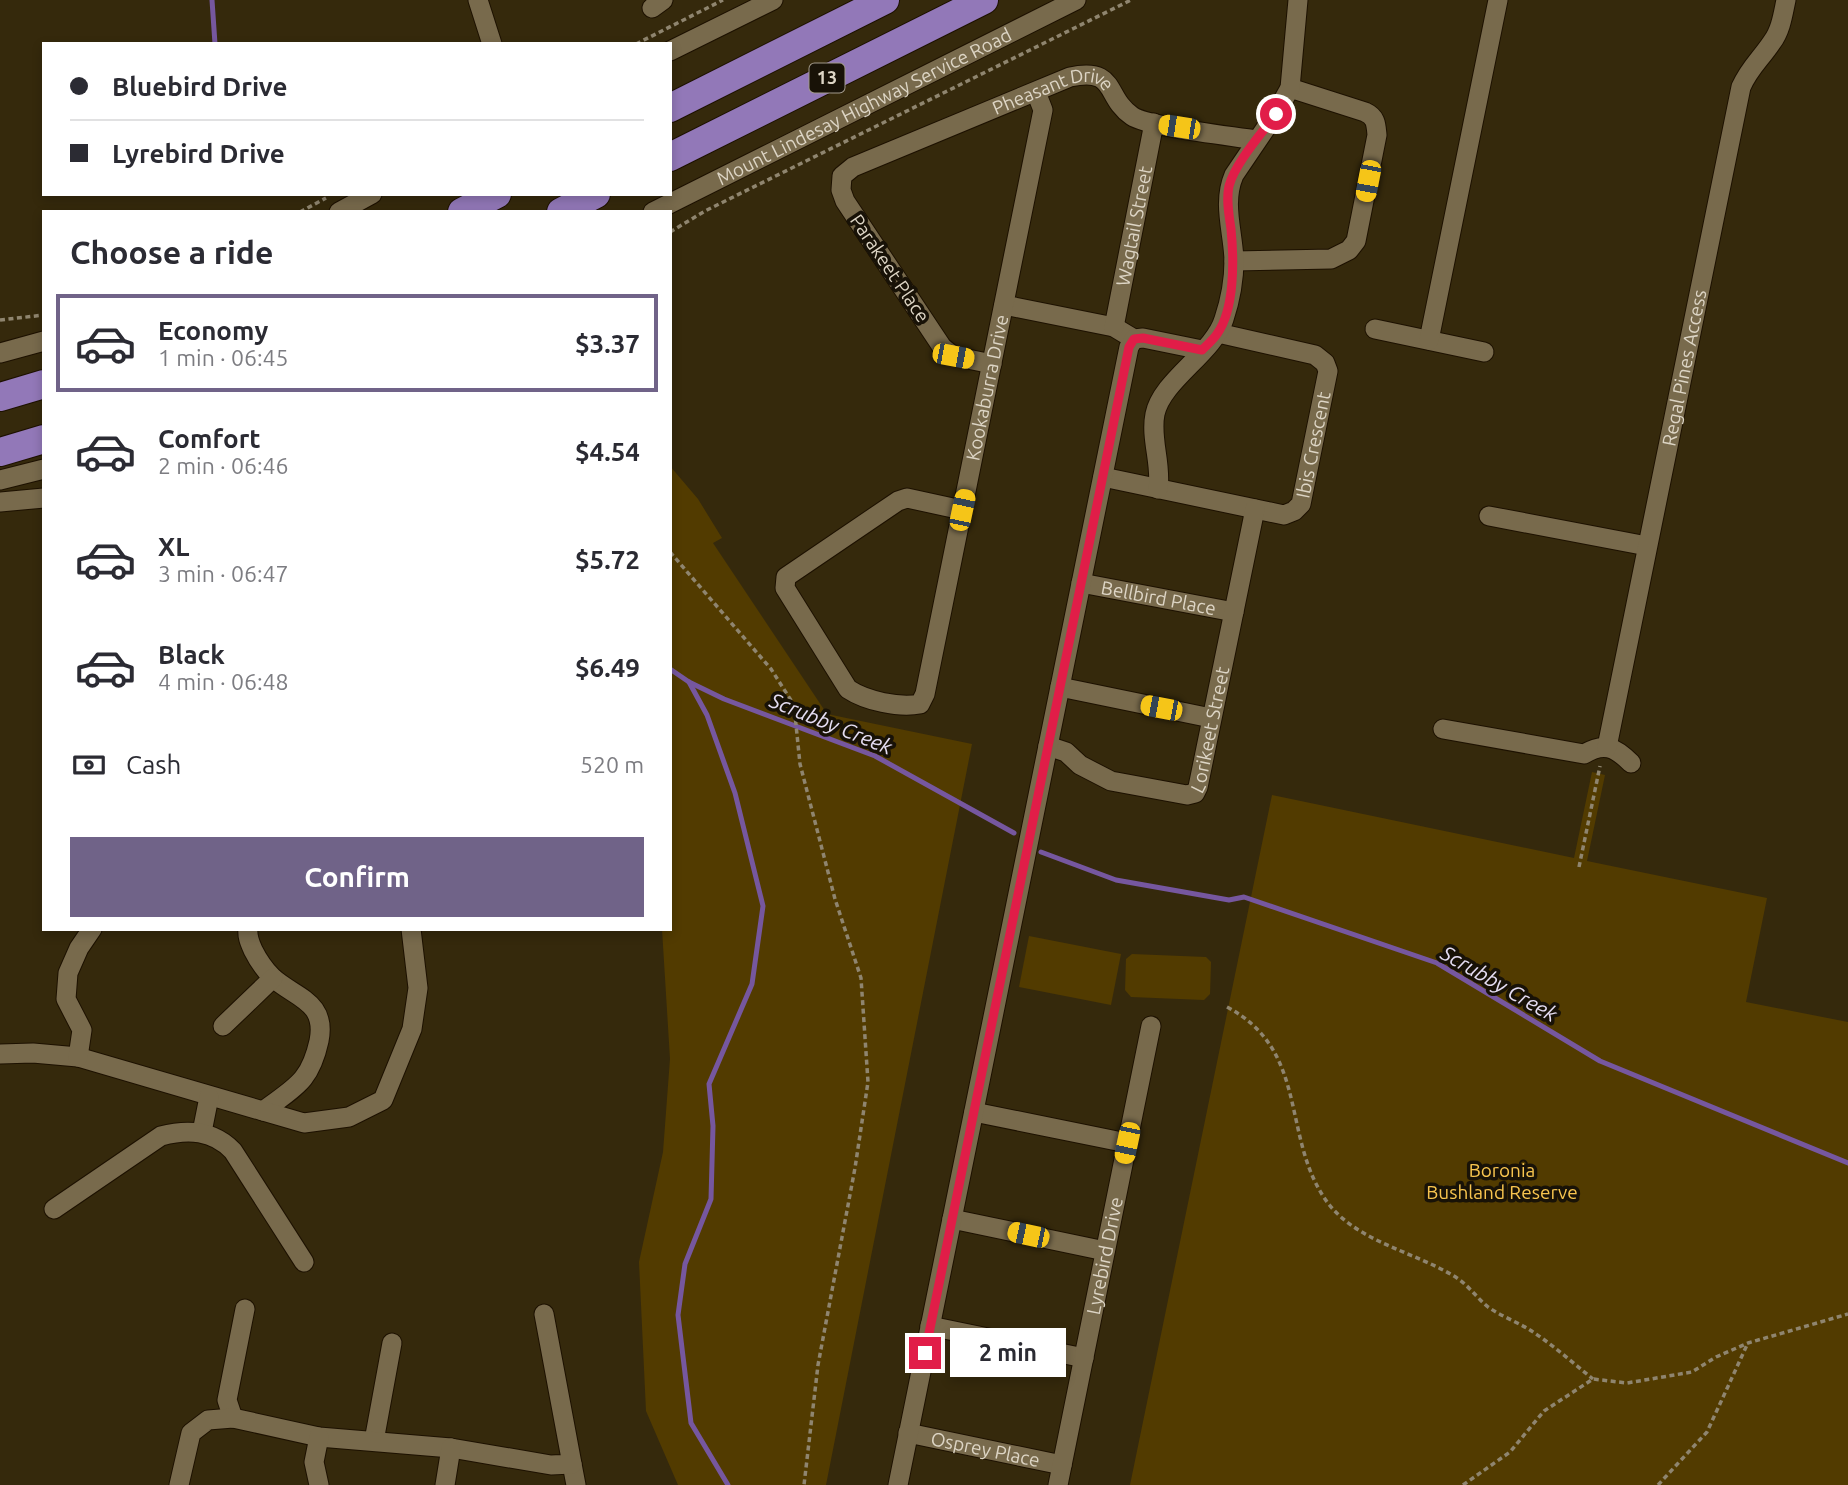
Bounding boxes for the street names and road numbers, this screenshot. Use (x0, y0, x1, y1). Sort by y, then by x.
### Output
street label: Mount Lindesay Highway Service Road (713, 23, 1015, 189)
road number: 13 (810, 64, 844, 92)
street label: Pheasant Drive (989, 64, 1119, 119)
street label: Wagtail Street (1111, 163, 1156, 288)
street label: Parakeet Place (846, 210, 934, 326)
street label: Regal Pines Access (1657, 288, 1711, 448)
street label: Kookaburra Drive (961, 313, 1012, 462)
street label: Ibis Crescent (1291, 389, 1335, 500)
street label: Bellbird Place (1099, 576, 1218, 619)
street label: Lorikeet Street (1186, 664, 1234, 796)
street label: Lyrebird Drive (1082, 1195, 1127, 1316)
street label: Osprey Place (929, 1427, 1042, 1471)

